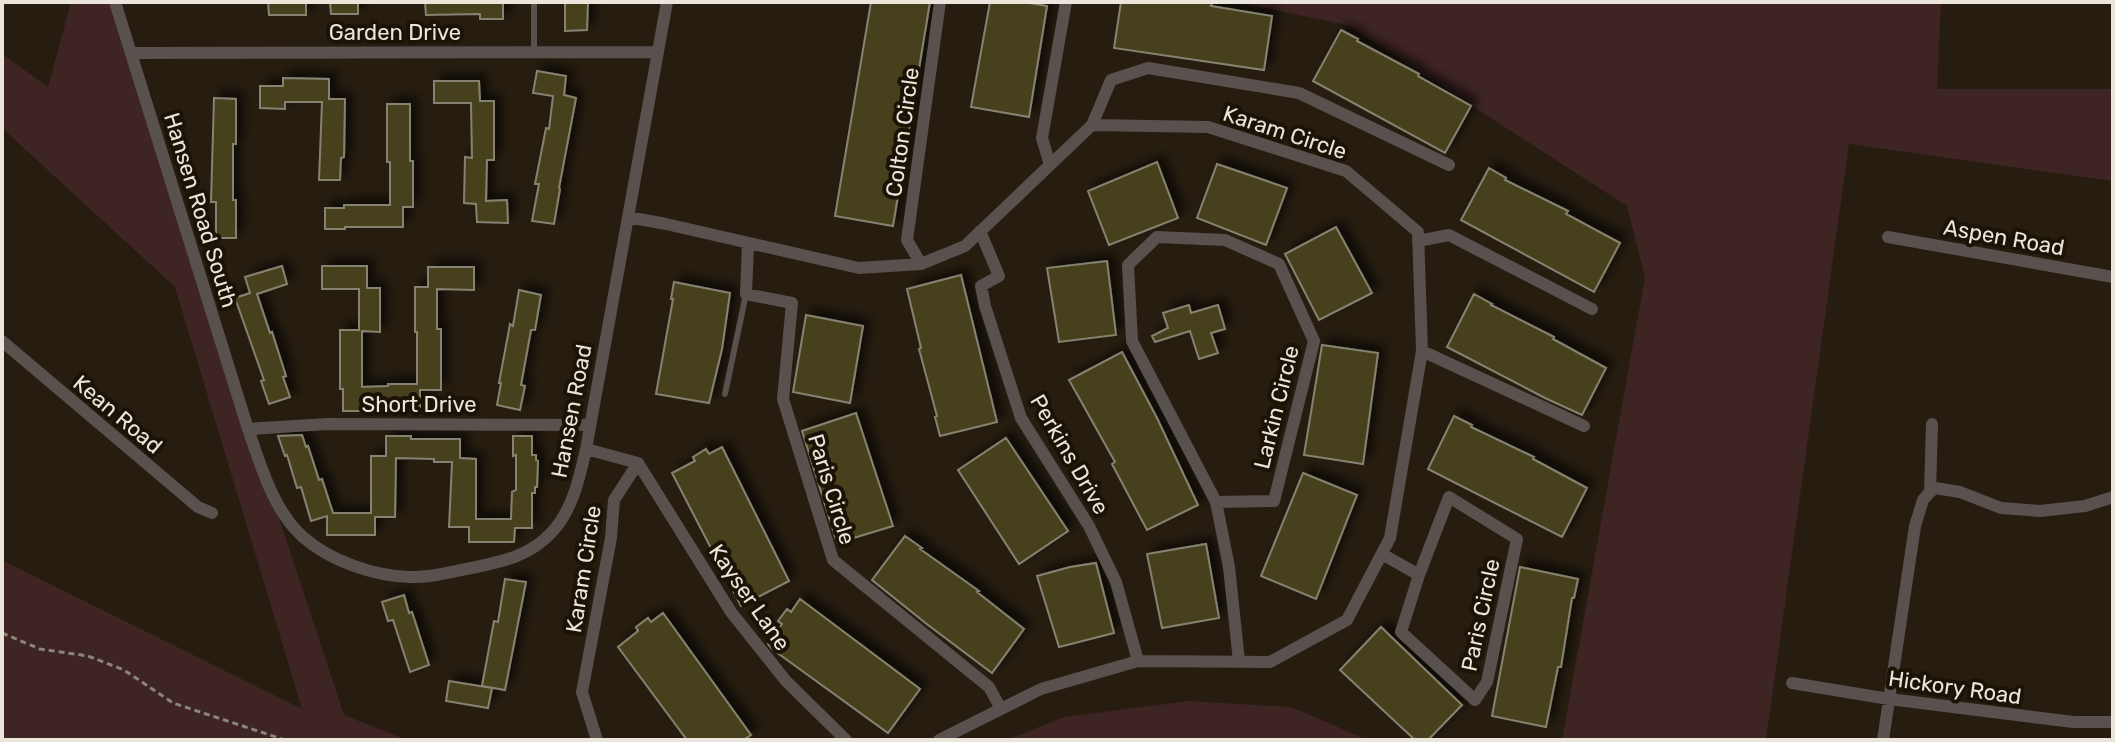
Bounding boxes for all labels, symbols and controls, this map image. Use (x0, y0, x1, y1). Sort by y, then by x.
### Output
street label: Garden Drive (329, 19, 461, 46)
street label: Colton Circle (880, 66, 925, 199)
street label: Karam Circle (1220, 100, 1350, 165)
street label: Hansen Road South (158, 109, 243, 311)
street label: Aspen Road (1941, 214, 2066, 261)
street label: Hansen Road (545, 342, 598, 480)
street label: Larkin Circle (1248, 343, 1305, 472)
street label: Kean Road (68, 369, 168, 459)
street label: Perkins Drive (1024, 389, 1115, 519)
street label: Short Drive (361, 391, 477, 418)
street label: Paris Circle (802, 431, 861, 548)
street label: Karam Circle (560, 504, 607, 635)
street label: Kayser Lane (703, 539, 796, 656)
street label: Paris Circle (1455, 556, 1506, 674)
street label: Hickory Road (1887, 665, 2023, 710)

